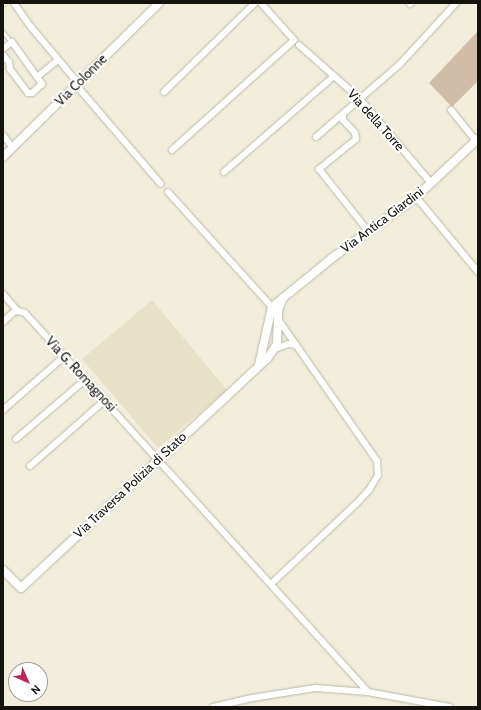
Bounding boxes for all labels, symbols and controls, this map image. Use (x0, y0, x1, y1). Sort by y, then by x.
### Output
street label: Via Colonne (52, 51, 110, 109)
street label: Via della Torre (344, 86, 408, 154)
street label: Via Antica Giardini (338, 184, 426, 256)
street label: Via G. Romagnosi (42, 334, 120, 414)
street label: Via Traversa Polizia di Stato (70, 429, 190, 541)
north arrow (8, 662, 48, 702)
text: N (28, 682, 43, 697)

